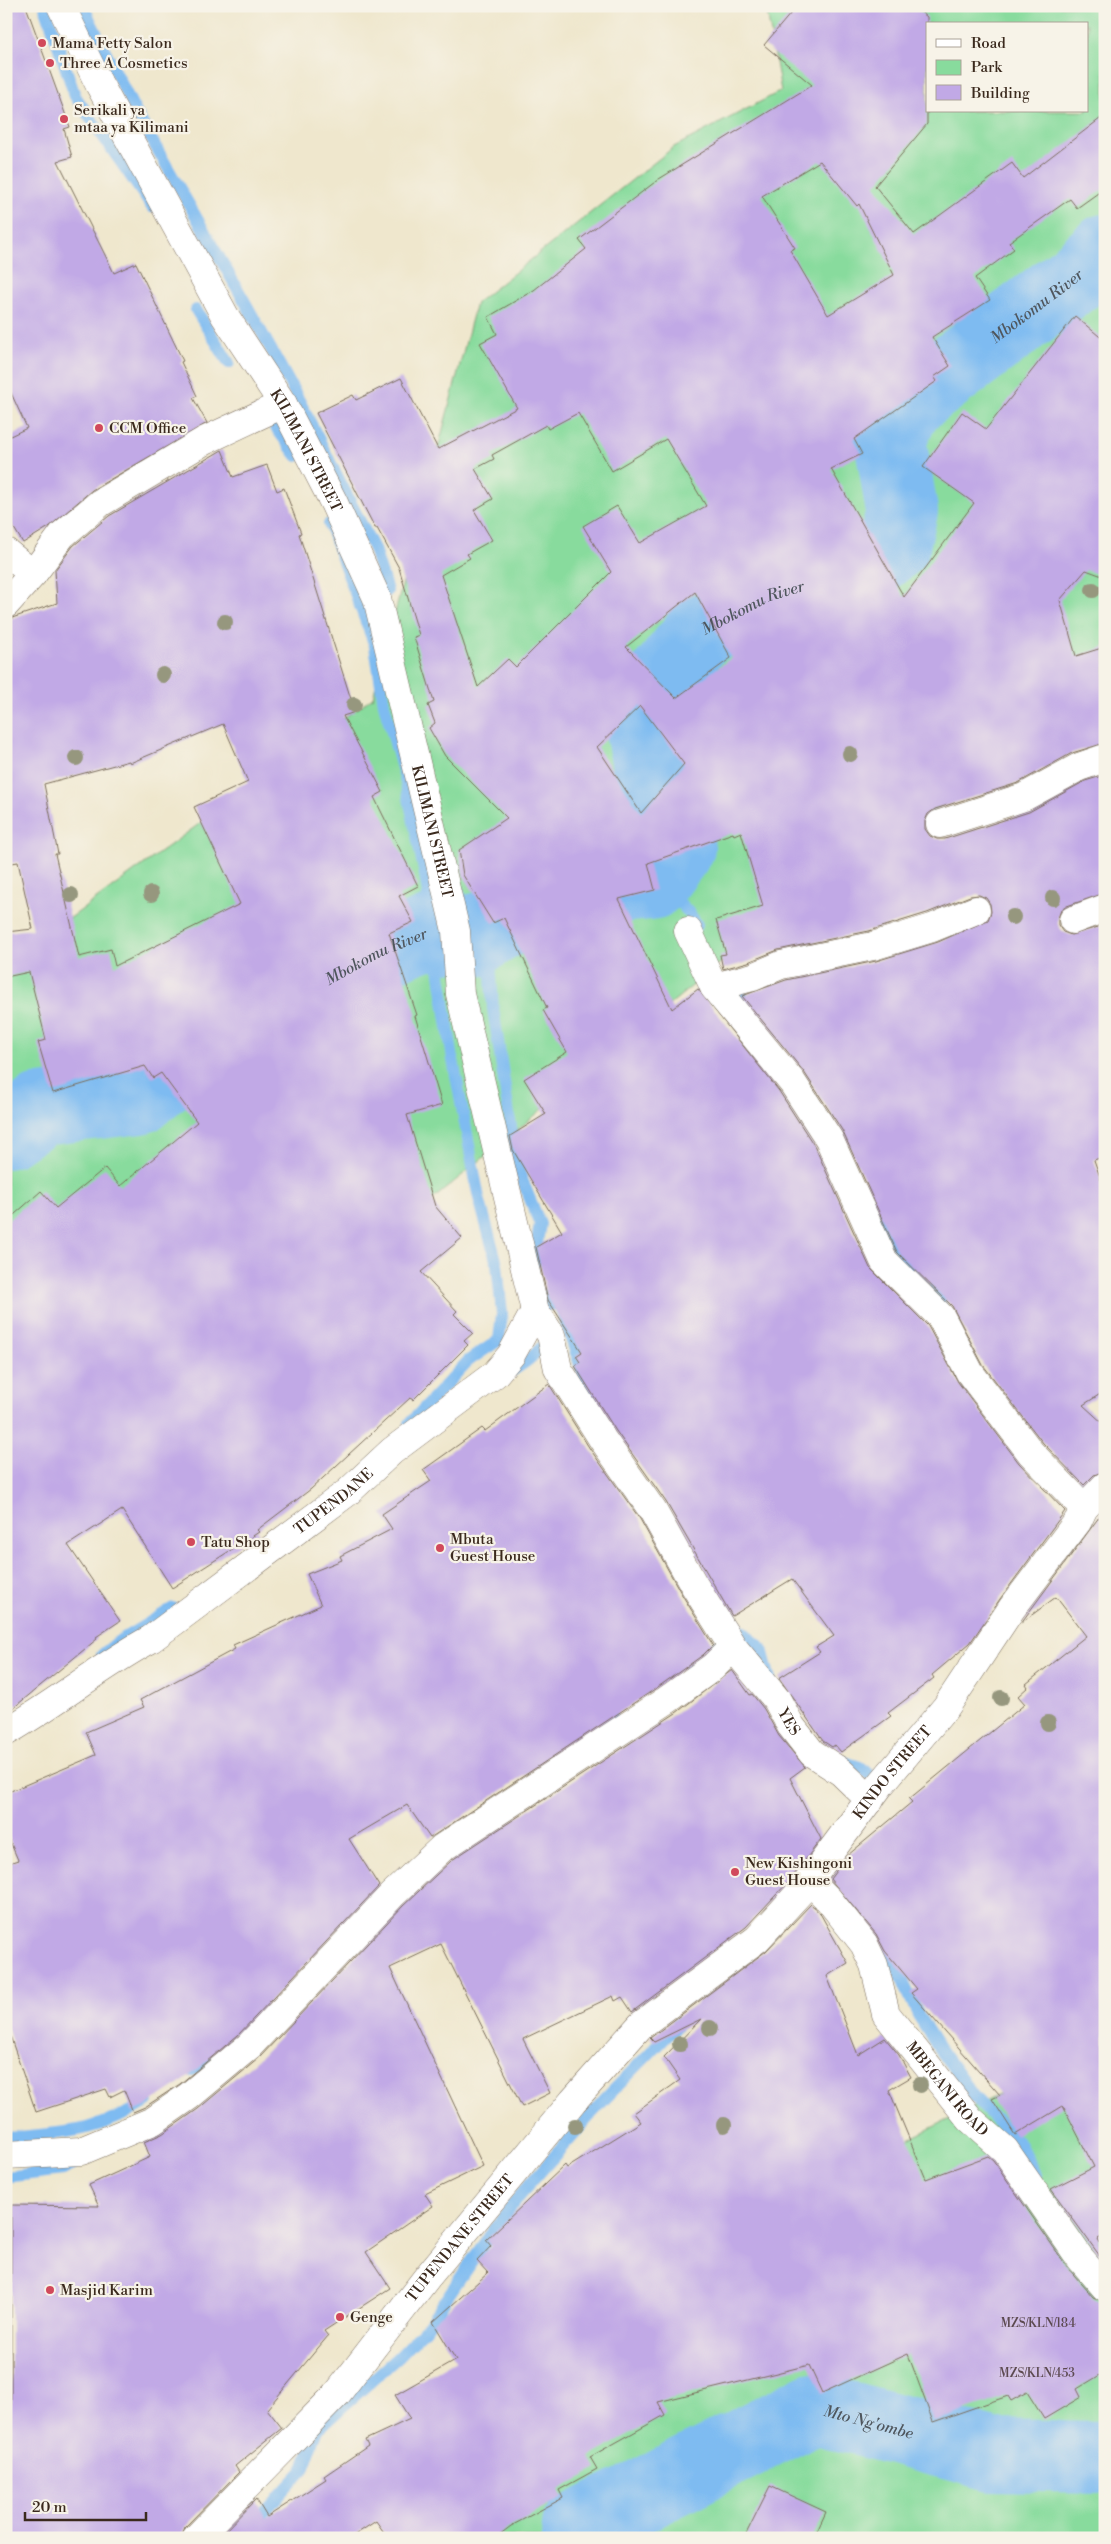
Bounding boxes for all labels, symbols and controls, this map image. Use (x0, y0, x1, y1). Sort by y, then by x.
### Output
legend (926, 22, 1088, 112)
place label: Mama Fetty Salon (52, 34, 172, 53)
text: Road (971, 34, 1006, 53)
marker: Mama Fetty Salon (36, 37, 48, 49)
place label: Three A Cosmetics (60, 54, 188, 73)
marker: Three A Cosmetics (44, 57, 56, 69)
text: Park (971, 58, 1003, 77)
text: Building (970, 84, 1030, 103)
place label: Serikali ya mtaa ya Kilimani (74, 101, 189, 137)
marker: Serikali ya mtaa ya Kilimani (58, 113, 70, 125)
water label: Mbokomu River (986, 264, 1089, 348)
street label: KILIMANI STREET (266, 385, 346, 515)
place label: CCM Office (109, 419, 186, 438)
marker: CCM Office (93, 422, 105, 434)
water label: Mbokomu River (698, 576, 808, 640)
street label: KILIMANI STREET (407, 763, 458, 901)
water label: Mbokomu River (321, 923, 431, 990)
street label: TUPENDANE (290, 1464, 377, 1539)
place label: Mbuta Guest House (450, 1530, 535, 1566)
place label: Tatu Shop (201, 1533, 270, 1552)
marker: Tatu Shop (185, 1536, 197, 1548)
marker: Mbuta Guest House (434, 1542, 446, 1554)
street label: YES (773, 1704, 805, 1740)
street label: KINDO STREET (849, 1721, 936, 1823)
place label: New Kishingoni Guest House (745, 1854, 852, 1890)
marker: New Kishingoni Guest House (729, 1866, 741, 1878)
street label: MBEGANI ROAD (902, 2038, 992, 2140)
street label: TUPENDANE STREET (402, 2170, 518, 2306)
place label: Masjid Karim (60, 2281, 153, 2300)
marker: Masjid Karim (44, 2284, 56, 2296)
place label: Genge (350, 2308, 393, 2327)
marker: Genge (334, 2311, 346, 2323)
house number: MZS/KLN/184 (1000, 2316, 1076, 2331)
house number: MZS/KLN/453 (999, 2366, 1075, 2381)
water label: Mto Ng'ombe (821, 2401, 916, 2444)
scale bar (25, 2489, 146, 2521)
text: 20 m (32, 2498, 67, 2517)

